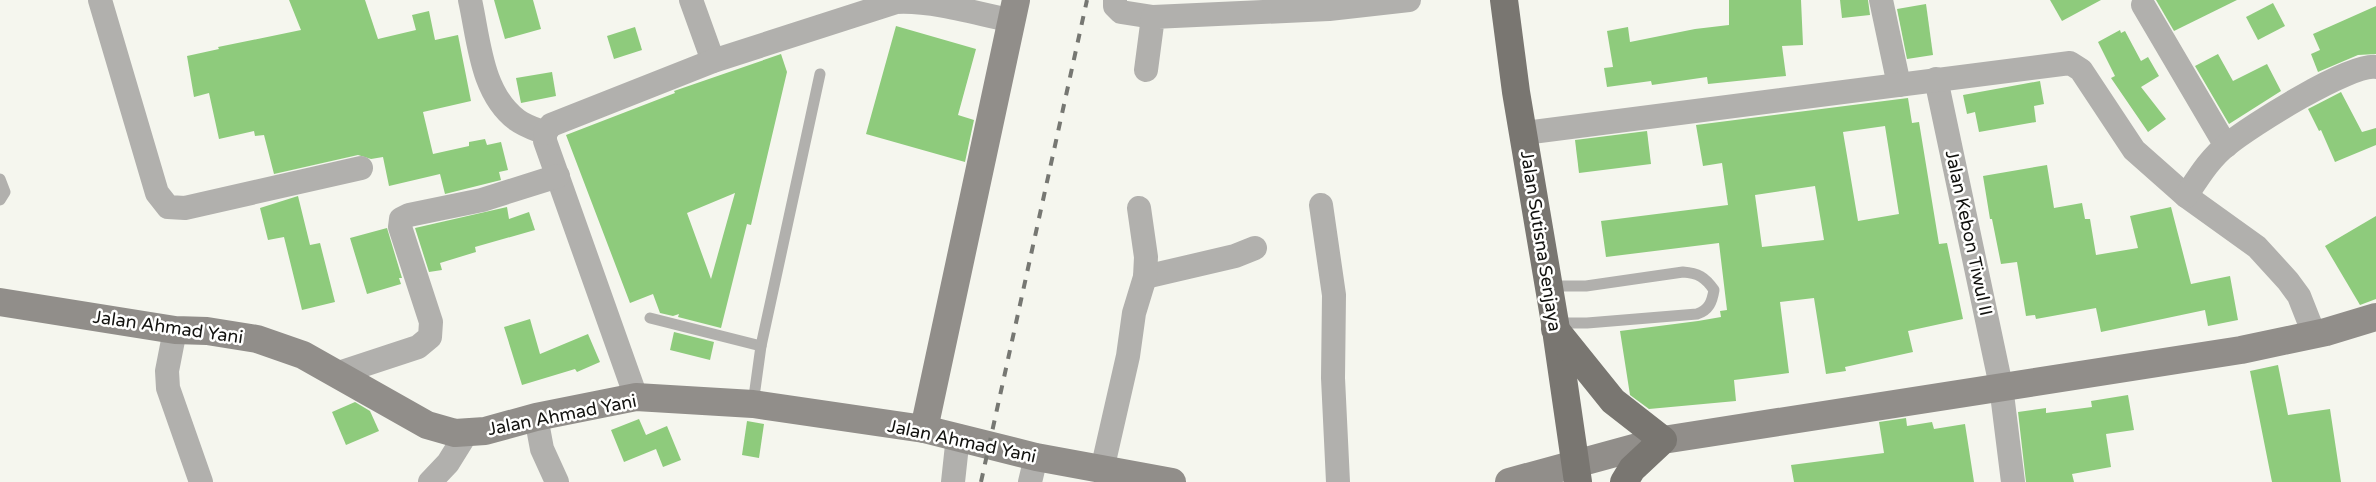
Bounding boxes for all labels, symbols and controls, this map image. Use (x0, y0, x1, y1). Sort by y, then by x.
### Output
street label: Jalan Kebon Tiwul II (1941, 148, 1997, 318)
street label: Jalan Sutisna Senjaya (1516, 149, 1566, 333)
street label: Jalan Ahmad Yani (92, 306, 244, 348)
street label: Jalan Ahmad Yani (486, 390, 638, 440)
street label: Jalan Ahmad Yani (886, 415, 1038, 467)

